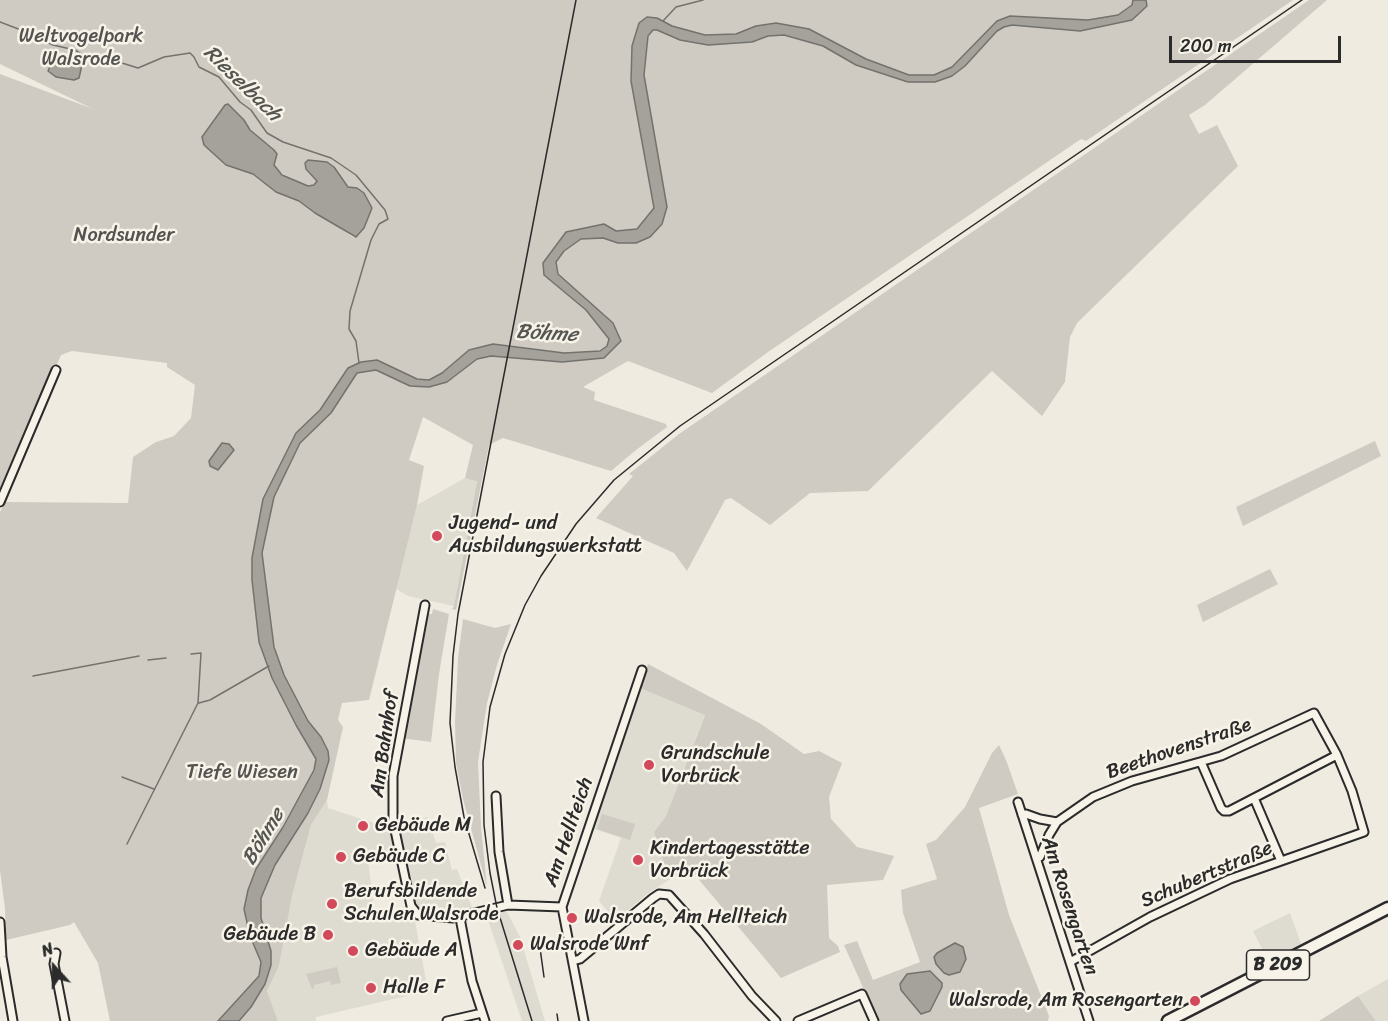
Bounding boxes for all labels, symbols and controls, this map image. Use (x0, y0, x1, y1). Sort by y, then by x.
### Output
scale bar (1172, 24, 1344, 62)
park label: Weltvogelpark Walsrode (19, 25, 143, 72)
text: 200 m (1180, 30, 1232, 62)
water label: Rieselbach (198, 41, 286, 127)
park label: Nordsunder (74, 224, 174, 248)
water label: Böhme (515, 320, 579, 348)
place label: Jugend- und Ausbildungswerkstatt (449, 512, 642, 559)
marker: Jugend- und Ausbildungswerkstatt (430, 529, 444, 543)
street label: Am Bahnhof (366, 689, 404, 799)
street label: Beethovenstraße (1103, 713, 1255, 785)
place label: Grundschule Vorbrück (661, 742, 769, 789)
marker: Grundschule Vorbrück (642, 758, 656, 772)
park label: Tiefe Wiesen (186, 761, 298, 785)
street label: Am Hellteich (539, 774, 599, 890)
water label: Böhme (237, 804, 291, 870)
place label: Gebäude M (375, 814, 471, 838)
marker: Gebäude M (356, 819, 370, 833)
street label: Am Rosengarten (1035, 834, 1103, 978)
street label: Schubertstraße (1137, 836, 1277, 914)
place label: Kindertagesstätte Vorbrück (650, 837, 810, 884)
place label: Gebäude C (353, 845, 445, 869)
marker: Gebäude C (334, 850, 348, 864)
marker: Kindertagesstätte Vorbrück (631, 853, 645, 867)
place label: Berufsbildende Schulen Walsrode (344, 880, 499, 927)
marker: Berufsbildende Schulen Walsrode (325, 897, 339, 911)
place label: Walsrode, Am Hellteich (584, 906, 787, 930)
marker: Walsrode, Am Hellteich (565, 911, 579, 925)
place label: Gebäude B (224, 923, 316, 947)
marker: Gebäude B (321, 928, 335, 942)
place label: Walsrode Wnf (530, 933, 649, 957)
text: N (37, 934, 58, 965)
north arrow (24, 937, 84, 997)
marker: Walsrode Wnf (511, 938, 525, 952)
place label: Gebäude A (365, 939, 458, 963)
marker: Gebäude A (346, 944, 360, 958)
road number: B 209 (1246, 950, 1310, 980)
place label: Halle F (383, 976, 445, 1000)
marker: Halle F (364, 981, 378, 995)
place label: Walsrode, Am Rosengarten (949, 989, 1183, 1013)
marker: Walsrode, Am Rosengarten (1188, 994, 1202, 1008)

